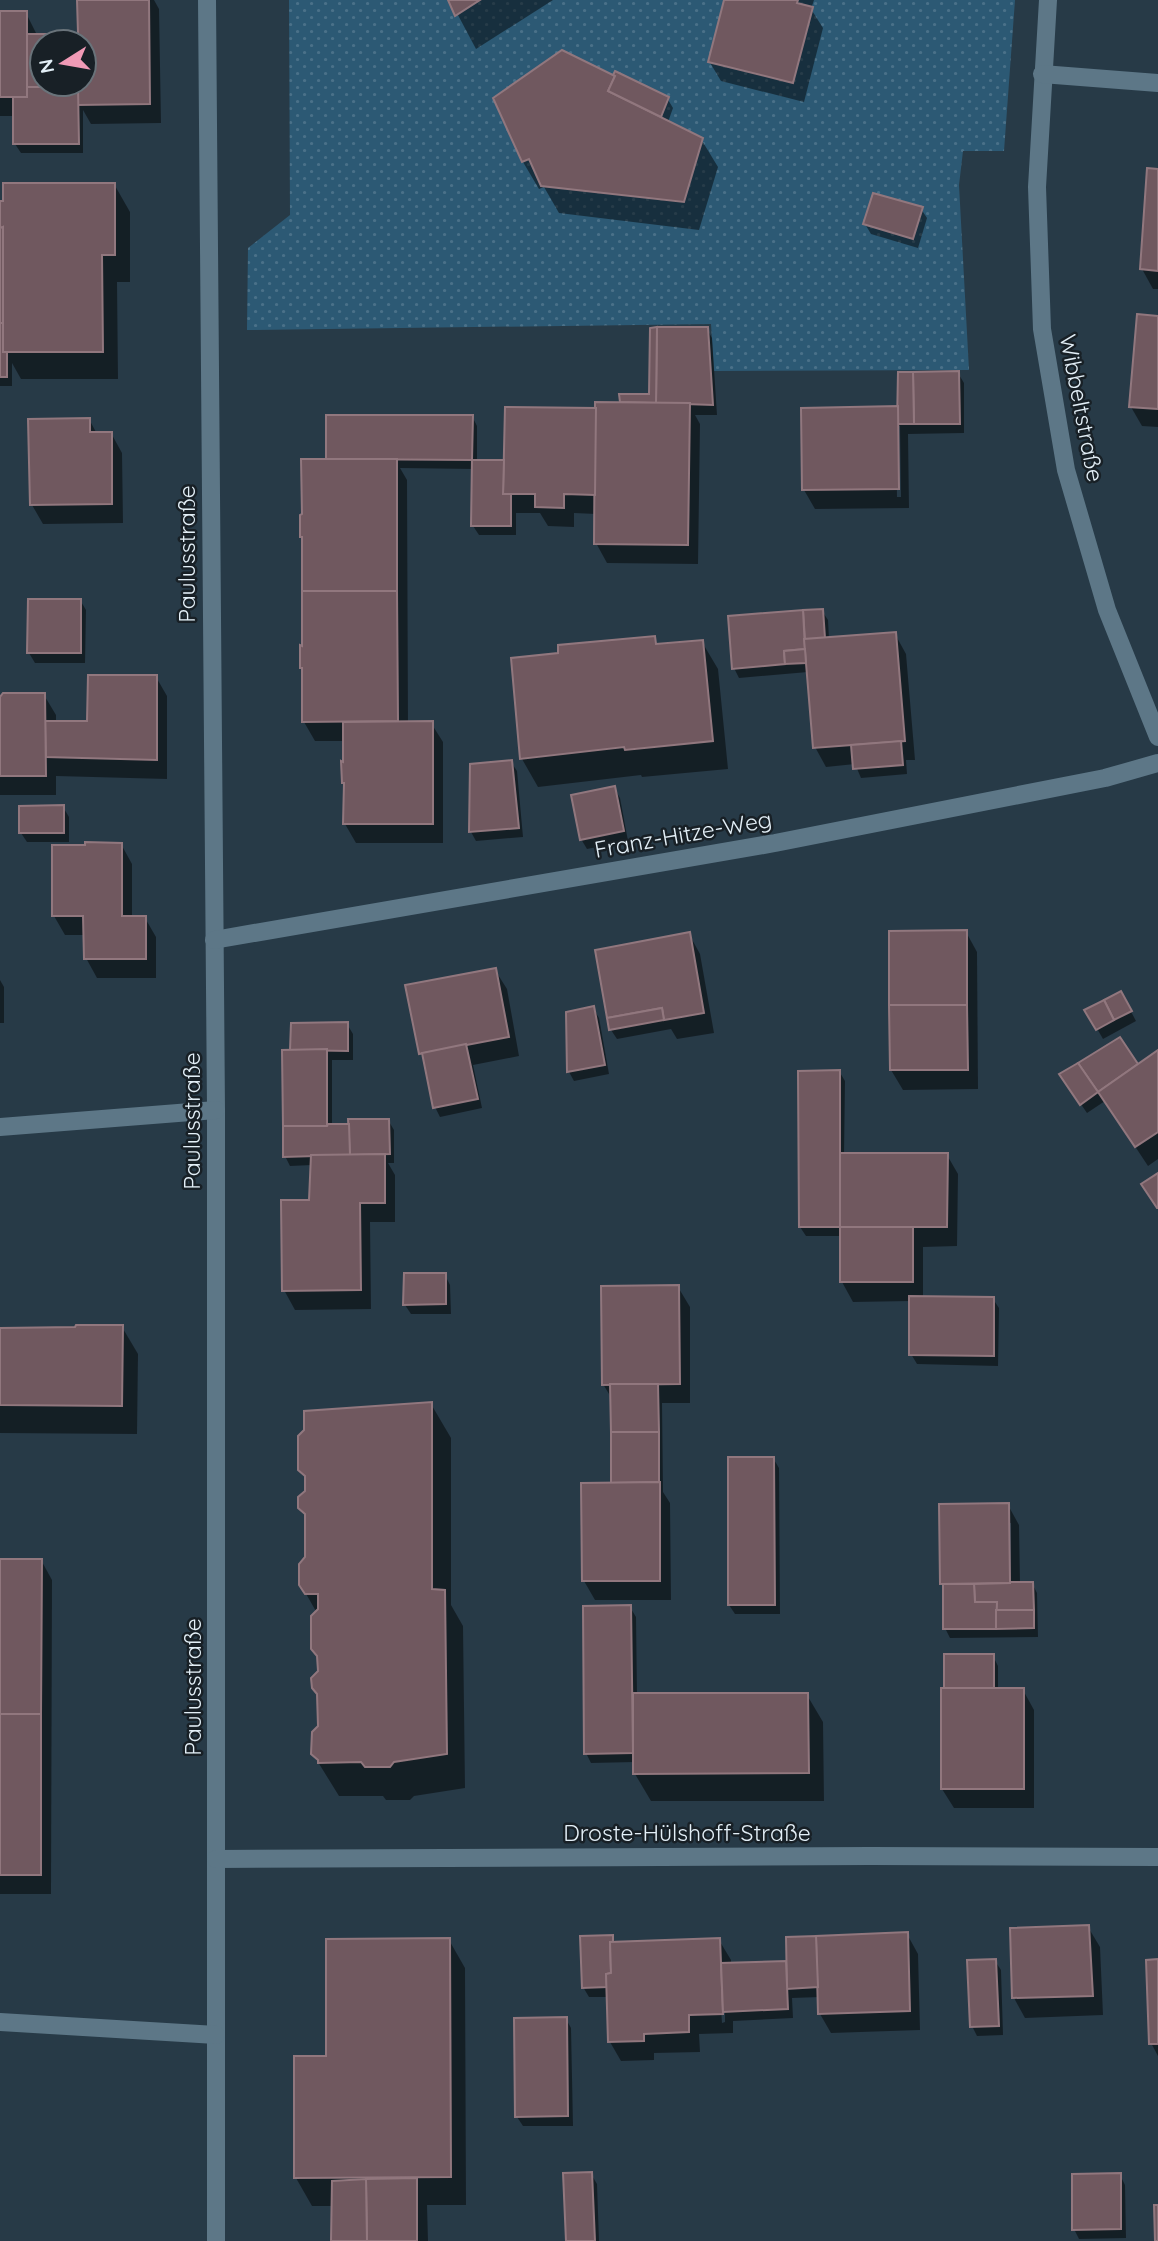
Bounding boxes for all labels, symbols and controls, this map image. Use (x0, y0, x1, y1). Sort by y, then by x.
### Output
north arrow (28, 28, 98, 98)
text: N (33, 57, 59, 75)
street label: Wibbeltstraße (1054, 332, 1110, 484)
street label: Paulusstraße (172, 485, 201, 623)
street label: Franz-Hitze-Weg (592, 804, 774, 864)
street label: Paulusstraße (177, 1052, 206, 1190)
street label: Paulusstraße (178, 1618, 207, 1756)
street label: Droste-Hülshoff-Straße (563, 1818, 811, 1847)

